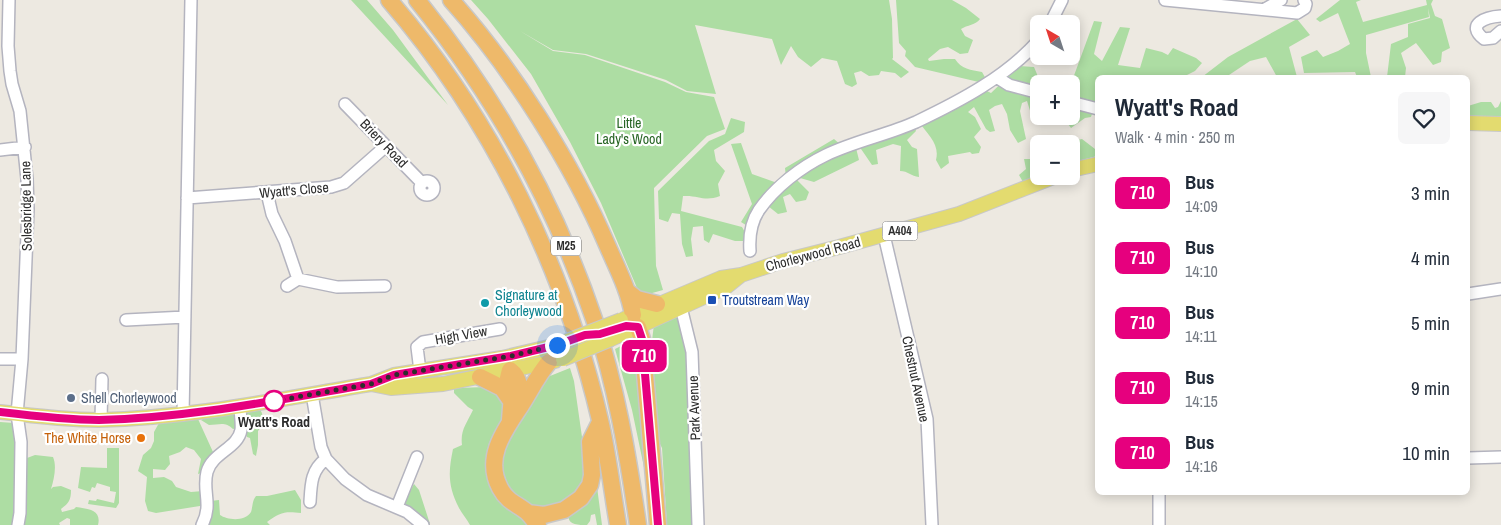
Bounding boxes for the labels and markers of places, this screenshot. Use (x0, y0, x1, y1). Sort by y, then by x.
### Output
place label: Signature at Chorleywood (495, 286, 562, 320)
place label: Troutstream Way (722, 291, 809, 309)
marker: Troutstream Way (706, 294, 718, 306)
marker: Signature at Chorleywood (479, 297, 491, 309)
place label: Shell Chorleywood (81, 389, 177, 407)
marker: Wyatt's Road (263, 390, 285, 412)
marker: Shell Chorleywood (65, 392, 77, 404)
place label: Wyatt's Road (238, 413, 310, 431)
place label: The White Horse (44, 429, 131, 447)
marker: The White Horse (135, 432, 147, 444)

